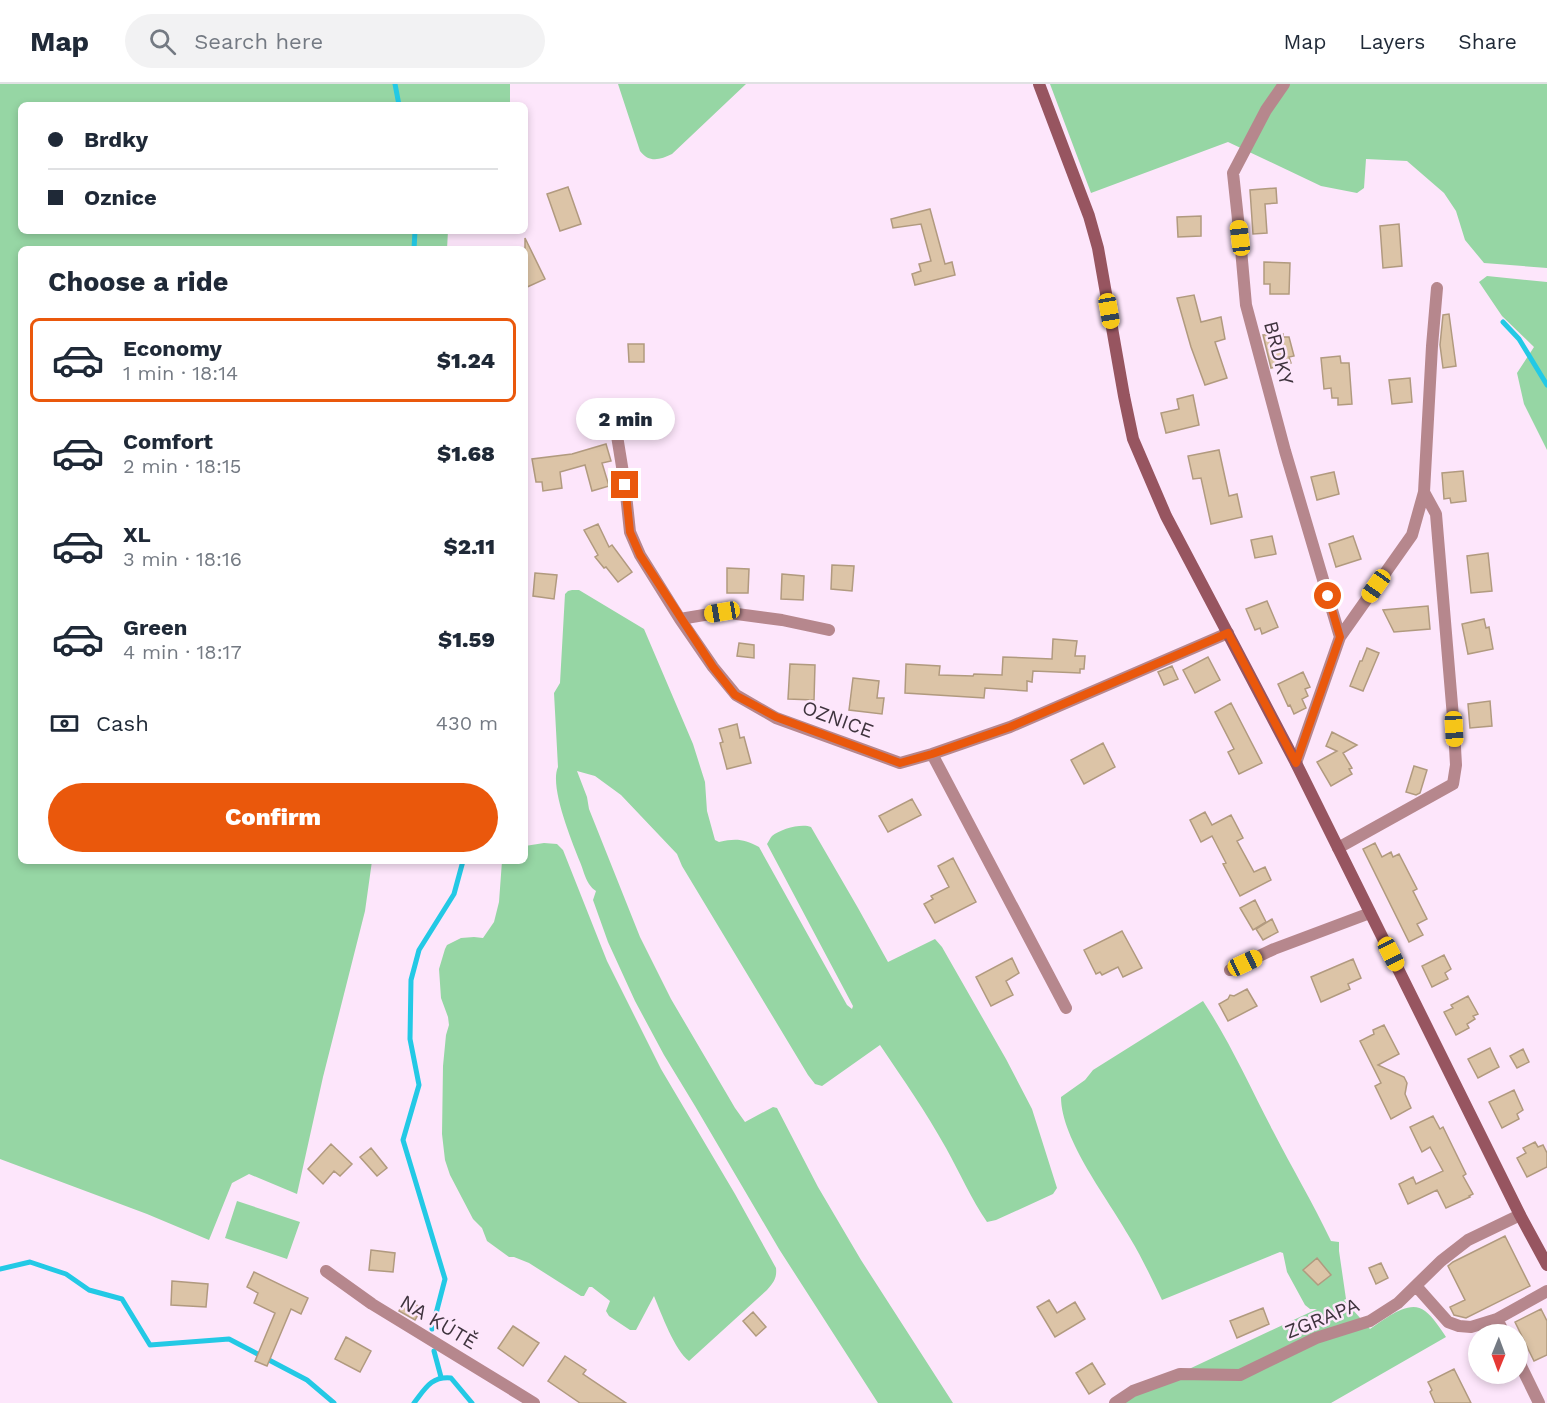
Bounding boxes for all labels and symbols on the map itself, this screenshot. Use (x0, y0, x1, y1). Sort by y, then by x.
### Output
car (1229, 219, 1251, 257)
car (1097, 292, 1121, 330)
street label: BRDKY (1259, 318, 1299, 388)
callout: 2 min (576, 398, 674, 440)
route end (611, 471, 638, 498)
car (1358, 566, 1394, 606)
route start (1314, 582, 1341, 609)
car (703, 600, 741, 624)
street label: OZNICE (799, 695, 877, 743)
car (1444, 711, 1464, 747)
car (1375, 934, 1407, 974)
car (1225, 947, 1265, 979)
street label: NA KÚTĚ (396, 1290, 482, 1354)
street label: ZGRAPA (1281, 1292, 1363, 1344)
north arrow (1468, 1324, 1528, 1384)

